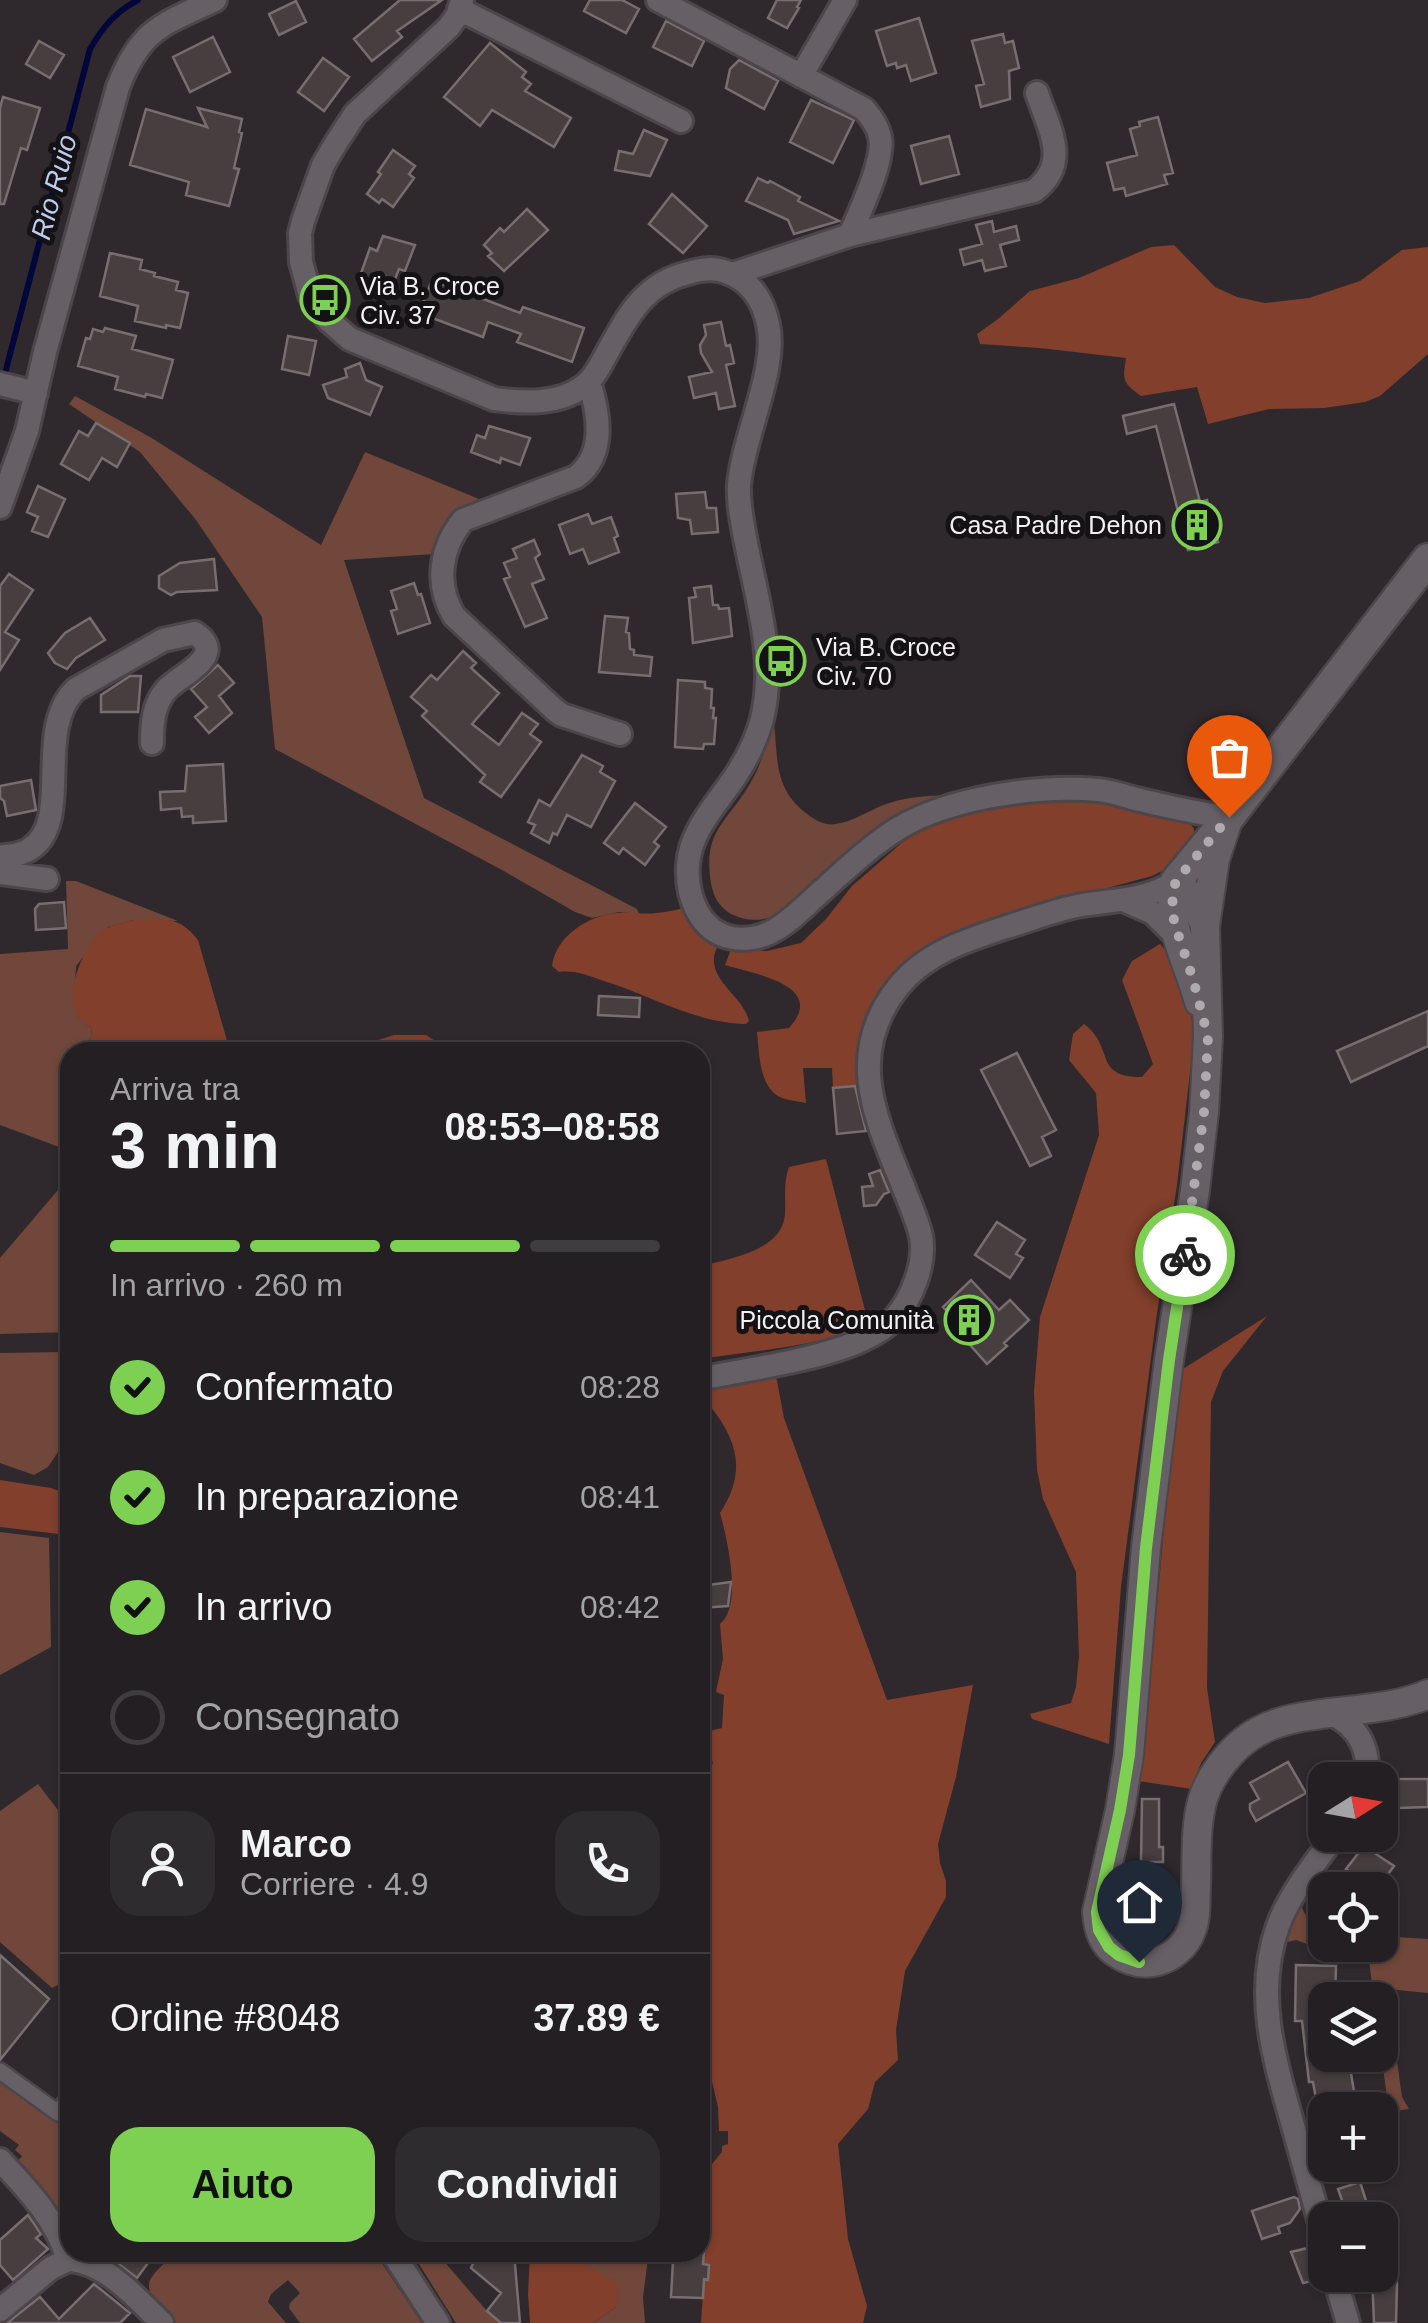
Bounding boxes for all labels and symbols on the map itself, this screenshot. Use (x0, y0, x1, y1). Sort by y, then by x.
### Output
water label: Rio Ruio (25, 131, 83, 243)
place label: Via B. Croce Civ. 37 (360, 272, 500, 329)
bus stop icon: Via B. Croce Civ. 37 (299, 274, 351, 326)
building icon: Casa Padre Dehon (1171, 499, 1223, 551)
place label: Casa Padre Dehon (949, 511, 1162, 539)
place label: Via B. Croce Civ. 70 (816, 633, 956, 690)
bus stop icon: Via B. Croce Civ. 70 (755, 635, 807, 687)
pin (1187, 715, 1272, 818)
courier (1135, 1205, 1235, 1305)
building icon: Piccola Comunità (943, 1294, 995, 1346)
place label: Piccola Comunità (739, 1306, 934, 1334)
north arrow (1308, 1762, 1398, 1852)
pin (1097, 1860, 1182, 1963)

